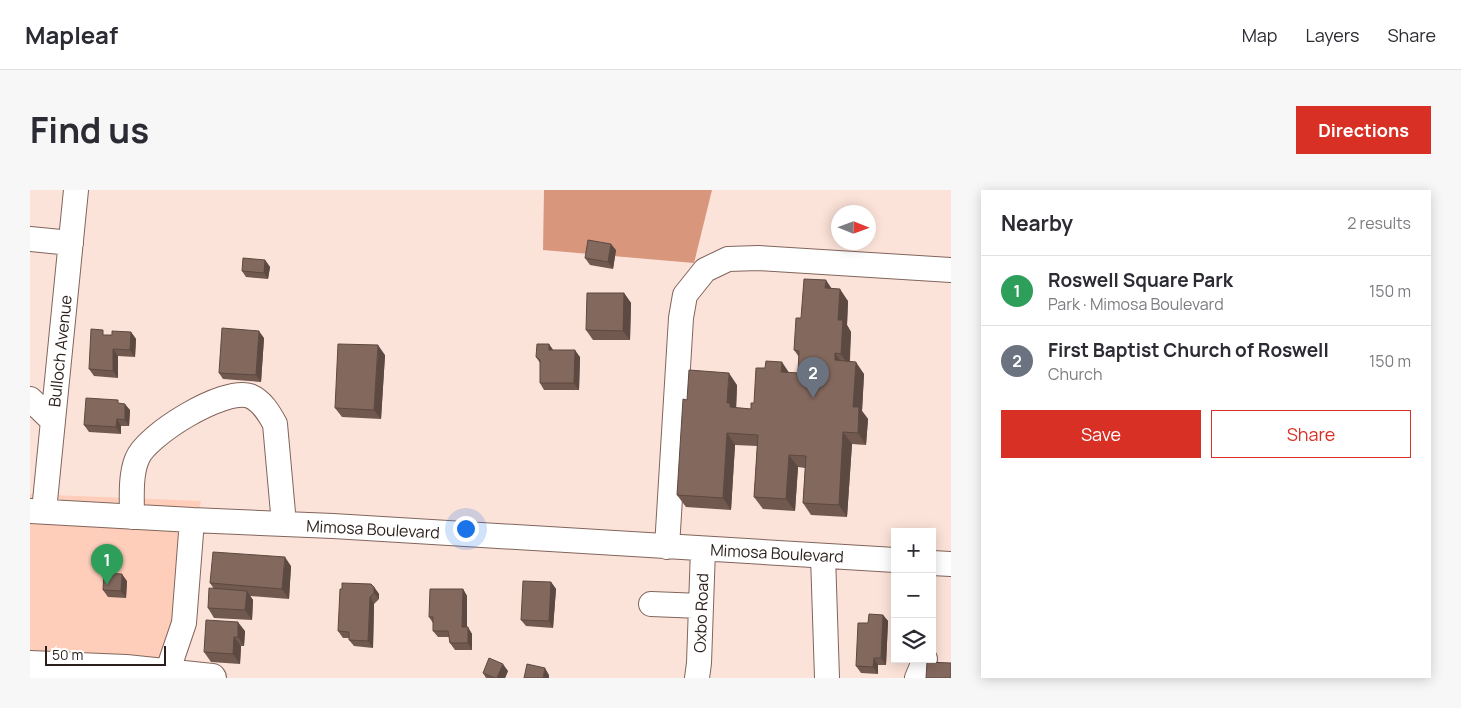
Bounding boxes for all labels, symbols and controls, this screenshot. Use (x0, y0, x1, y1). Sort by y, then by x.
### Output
text: Mapleaf (25, 18, 118, 51)
text: Map (1242, 23, 1277, 47)
text: Layers (1305, 23, 1359, 47)
text: Share (1387, 23, 1436, 47)
text: Find us (30, 106, 149, 154)
button: Directions (1296, 106, 1431, 154)
north arrow (831, 205, 876, 250)
text: Nearby (1001, 209, 1073, 237)
text: 2 results (1347, 212, 1411, 234)
text: Roswell Square Park (1048, 267, 1233, 293)
text: 1 (1013, 280, 1021, 302)
text: 150 m (1369, 280, 1411, 302)
text: Park · Mimosa Boulevard (1048, 293, 1224, 315)
street label: Bulloch Avenue (43, 294, 77, 408)
text: First Baptist Church of Roswell (1048, 337, 1329, 363)
text: 2 (1012, 350, 1022, 372)
text: 150 m (1369, 350, 1411, 372)
pin: 2 (797, 357, 829, 398)
text: Church (1048, 363, 1102, 385)
button: Save (1001, 410, 1201, 458)
button: Share (1211, 410, 1411, 458)
street label: Mimosa Boulevard (306, 515, 440, 543)
your location (453, 516, 479, 542)
map controls (891, 528, 936, 663)
button: + (891, 528, 936, 573)
street label: Mimosa Boulevard (710, 539, 844, 567)
pin: 1 (91, 544, 123, 585)
street label: Oxbo Road (689, 573, 713, 653)
button: − (891, 573, 936, 618)
button: layers (891, 618, 936, 663)
scale bar (45, 643, 166, 666)
text: 50 m (52, 645, 83, 664)

